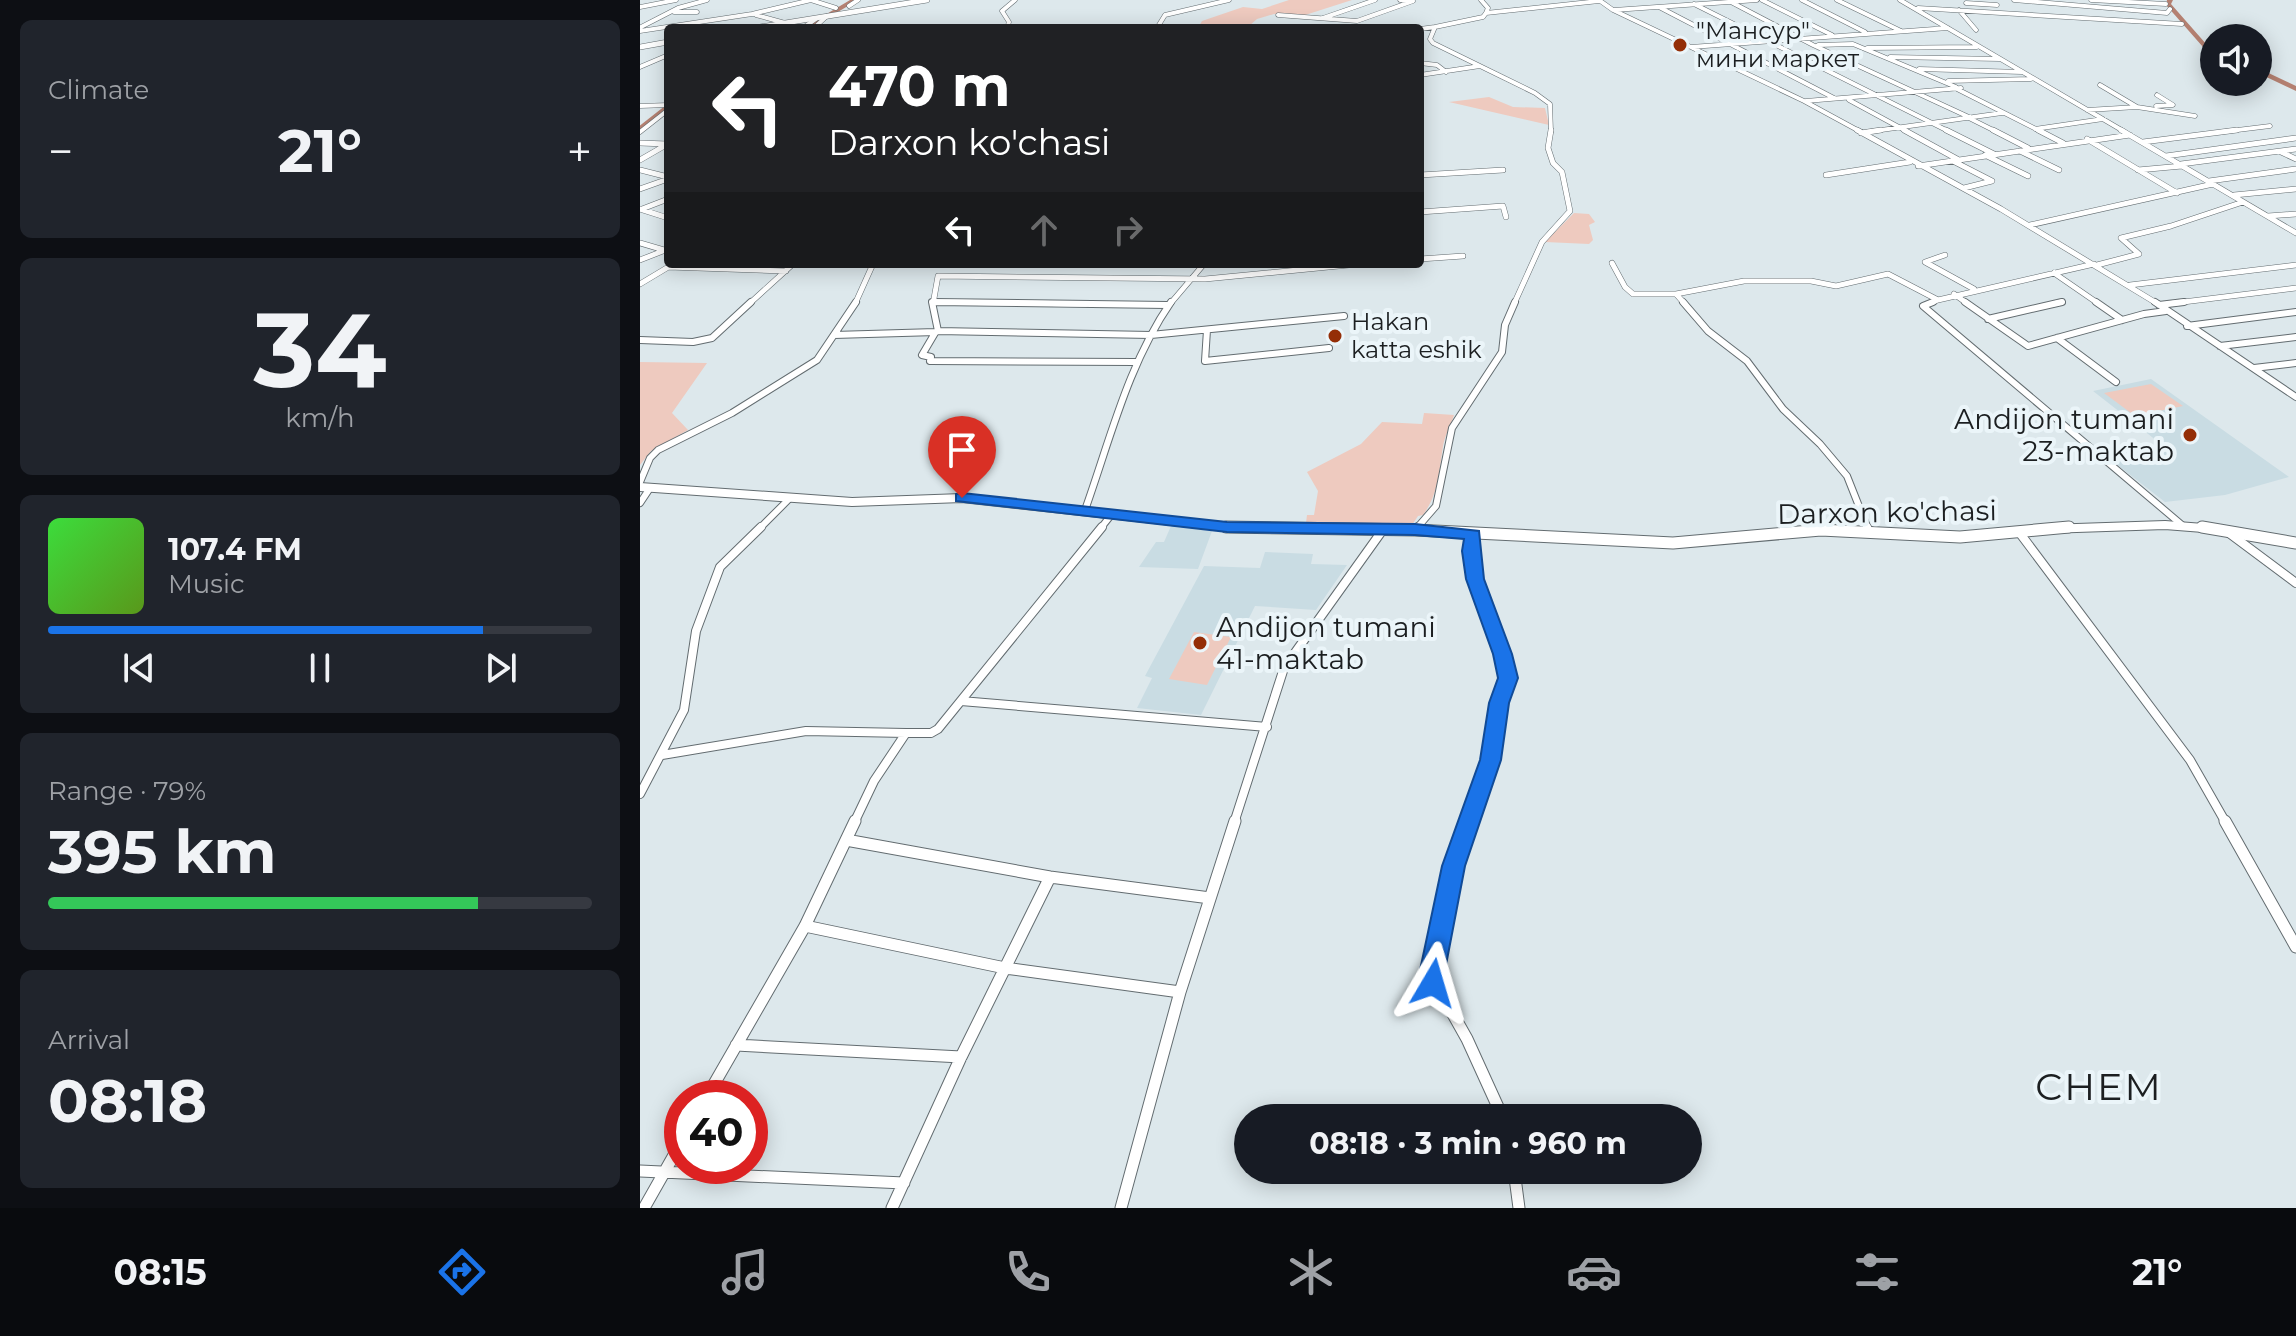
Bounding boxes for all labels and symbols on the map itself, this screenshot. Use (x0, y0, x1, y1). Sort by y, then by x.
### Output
place label: "Мансур" мини маркет (1696, 16, 1860, 73)
marker: "Мансур" мини маркет (1671, 36, 1689, 54)
place label: Hakan katta eshik (1351, 307, 1482, 364)
marker: Hakan katta eshik (1326, 327, 1344, 345)
place label: Andijon tumani 23-maktab (1954, 402, 2174, 468)
pin (928, 416, 996, 498)
marker: Andijon tumani 23-maktab (2181, 426, 2199, 444)
street label: Darxon ko'chasi (1777, 493, 1997, 531)
place label: Andijon tumani 41-maktab (1216, 610, 1436, 676)
marker: Andijon tumani 41-maktab (1191, 634, 1209, 652)
position arrow (1391, 941, 1475, 1025)
district label: CHEM (2035, 1063, 2163, 1110)
speed limit sign: 40 (664, 1080, 768, 1184)

